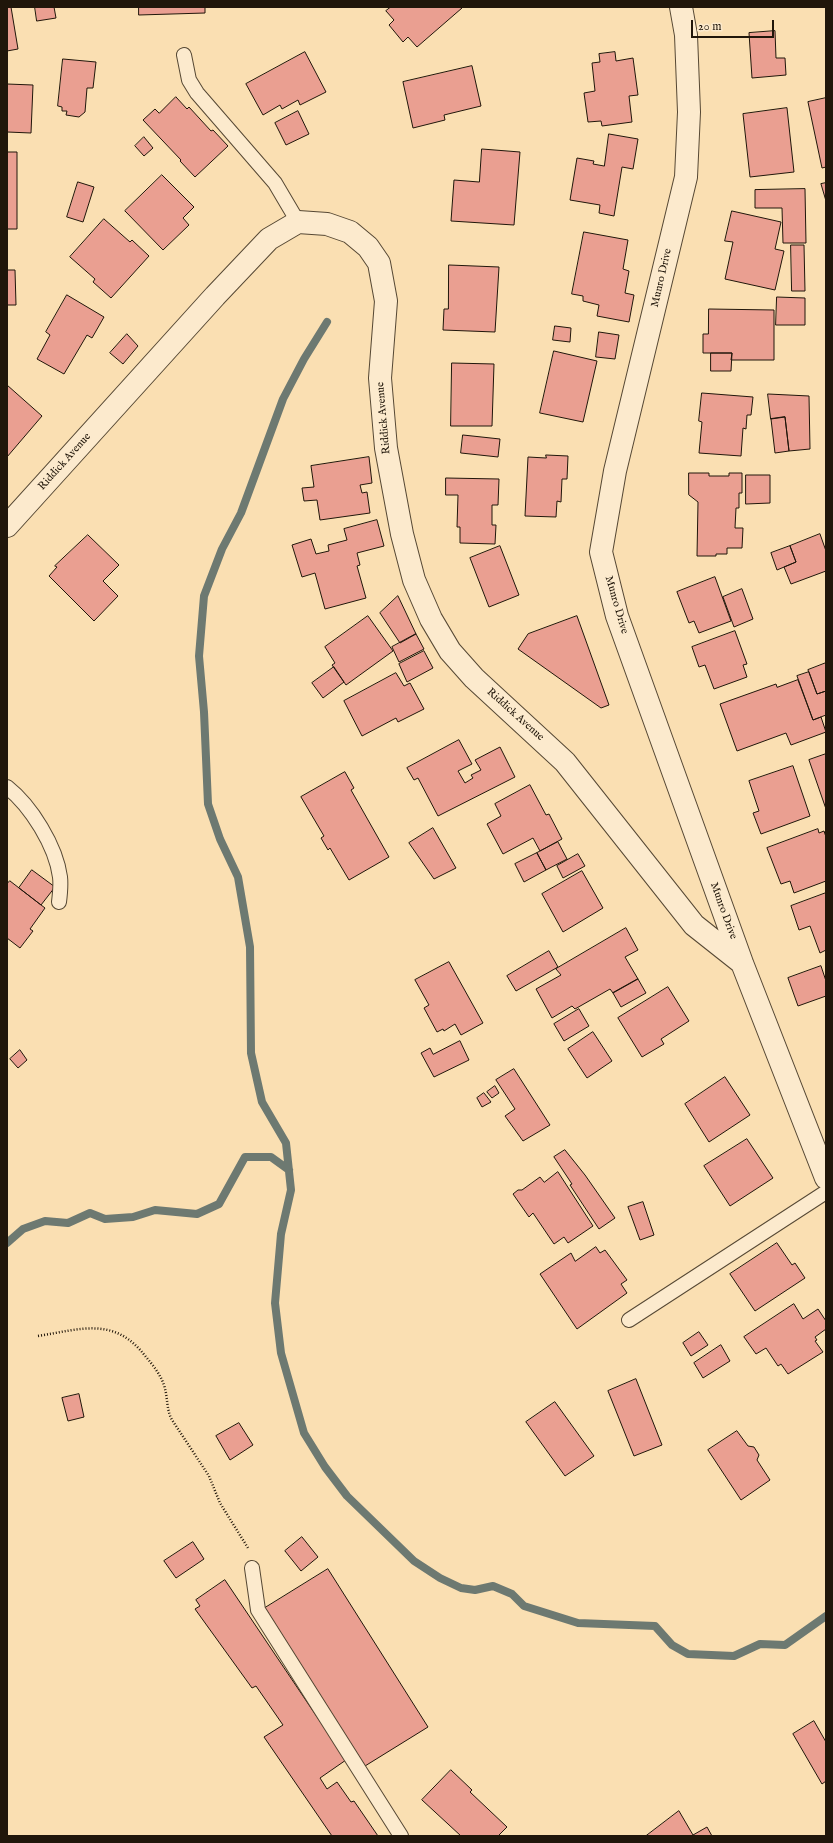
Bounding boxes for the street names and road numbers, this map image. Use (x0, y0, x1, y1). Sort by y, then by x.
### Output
street label: Munro Drive (649, 247, 675, 309)
street label: Riddick Avenue (374, 381, 394, 455)
street label: Riddick Avenue (36, 431, 94, 493)
street label: Munro Drive (601, 574, 631, 636)
street label: Riddick Avenue (484, 686, 546, 744)
street label: Munro Drive (707, 881, 739, 941)

